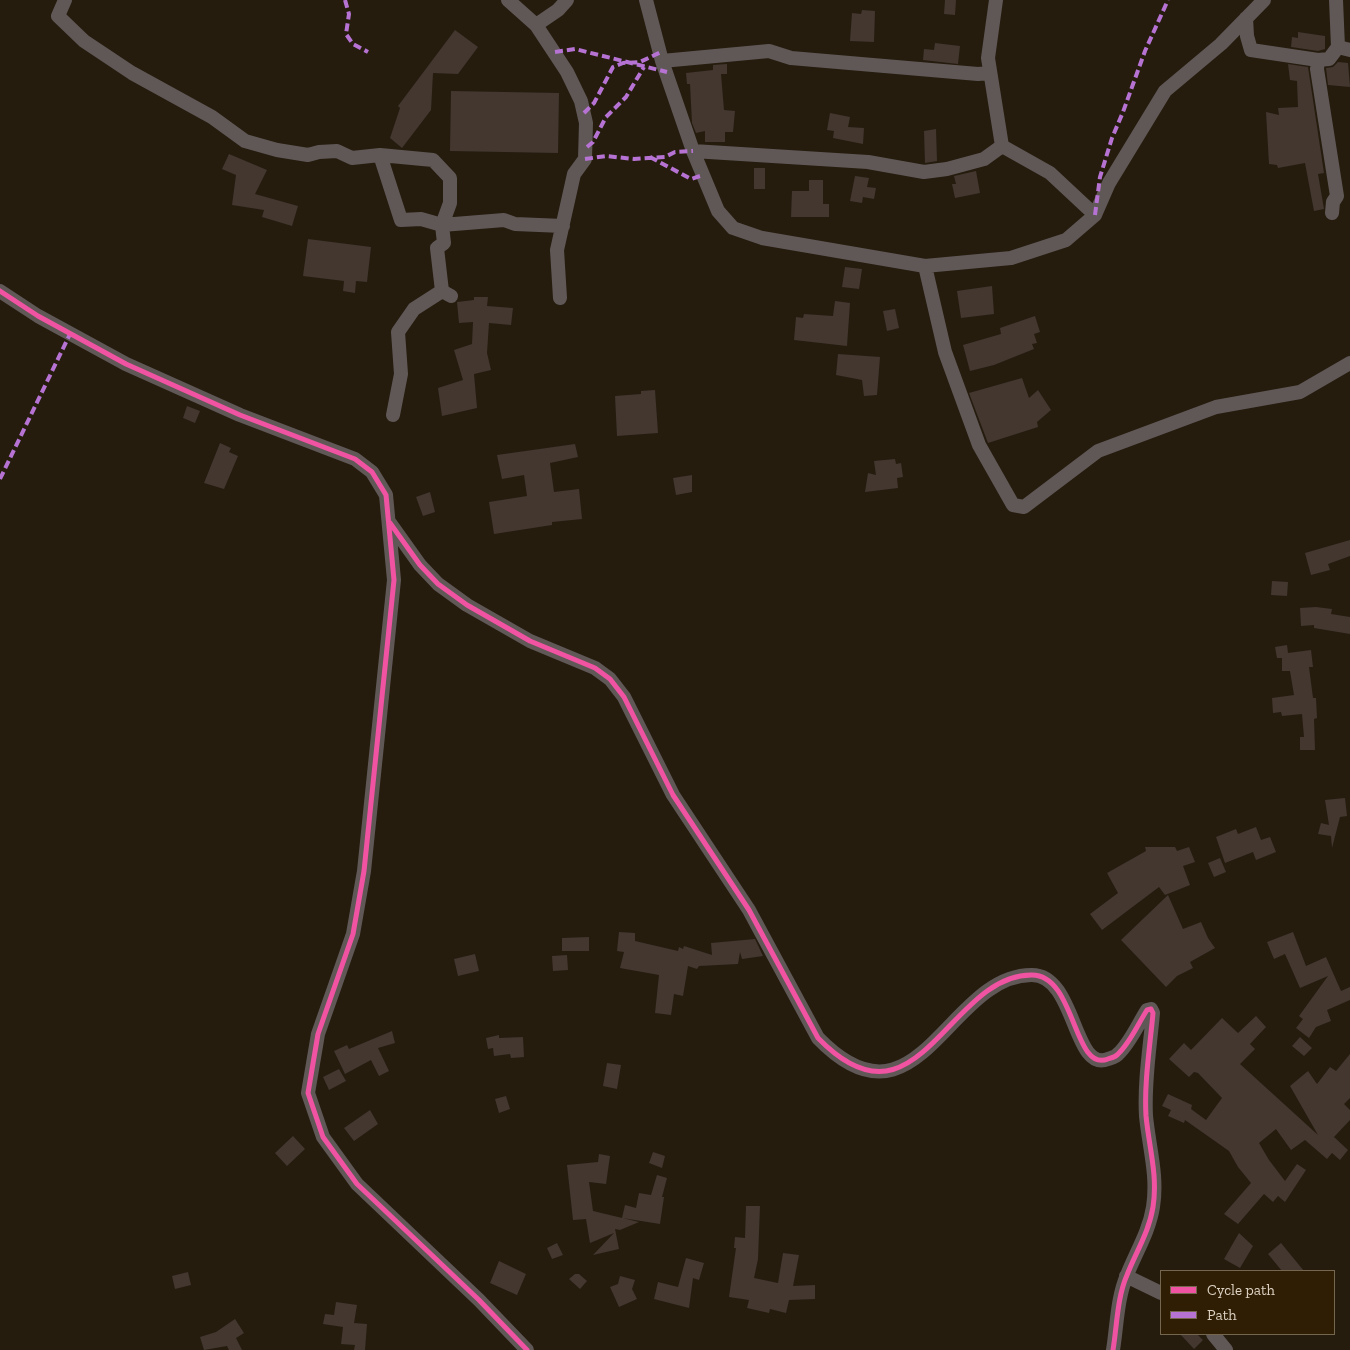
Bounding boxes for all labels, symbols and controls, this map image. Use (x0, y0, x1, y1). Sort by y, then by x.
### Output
legend (1160, 1270, 1335, 1335)
text: Cycle path (1207, 1281, 1275, 1299)
text: Path (1207, 1306, 1237, 1324)

